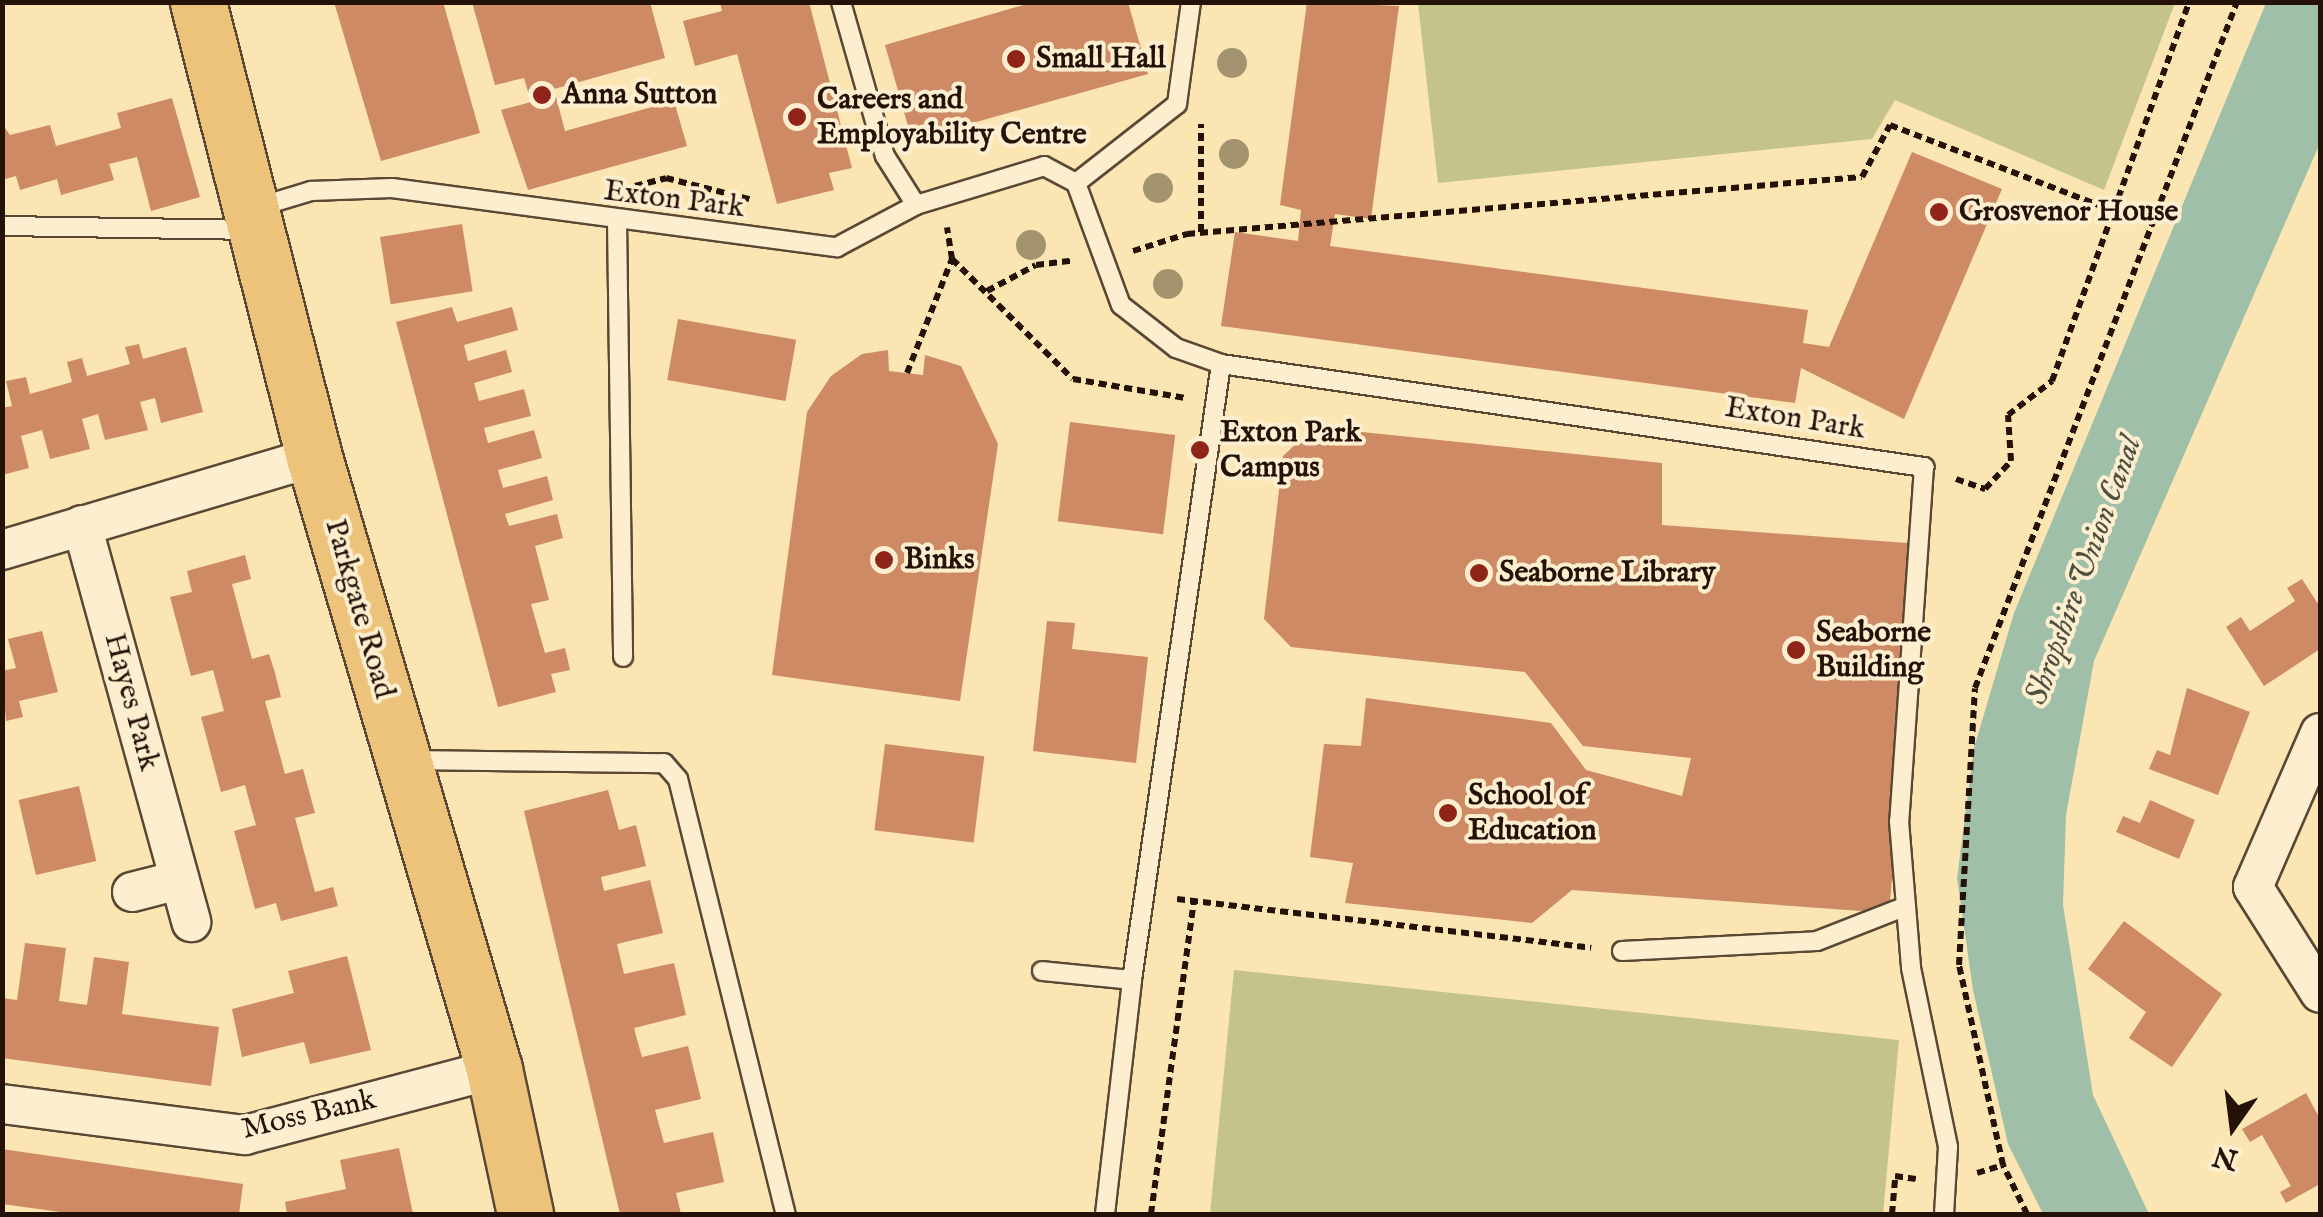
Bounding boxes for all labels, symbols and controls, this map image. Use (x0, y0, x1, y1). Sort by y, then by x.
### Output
place label: Small Hall (1036, 41, 1166, 77)
marker: Small Hall (1005, 48, 1027, 70)
place label: Anna Sutton (562, 77, 717, 113)
place label: Careers and Employability Centre (817, 82, 1086, 152)
marker: Anna Sutton (531, 84, 553, 106)
marker: Careers and Employability Centre (786, 106, 808, 128)
street label: Exton Park (602, 174, 746, 226)
place label: Grosvenor House (1959, 194, 2178, 230)
marker: Grosvenor House (1928, 201, 1950, 223)
street label: Exton Park (1722, 390, 1868, 448)
place label: Exton Park Campus (1220, 415, 1361, 486)
water label: Shropshire Union Canal (2019, 432, 2151, 710)
marker: Exton Park Campus (1189, 439, 1211, 461)
street label: Parkgate Road (316, 515, 402, 703)
place label: Binks (904, 542, 974, 578)
marker: Binks (873, 549, 895, 571)
place label: Seaborne Library (1499, 555, 1715, 591)
marker: Seaborne Library (1468, 562, 1490, 584)
place label: Seaborne Building (1816, 615, 1931, 686)
street label: Hayes Park (95, 629, 167, 775)
marker: Seaborne Building (1785, 639, 1807, 661)
place label: School of Education (1468, 778, 1596, 848)
marker: School of Education (1437, 802, 1459, 824)
north arrow (2183, 1077, 2283, 1177)
street label: Moss Bank (238, 1082, 380, 1148)
text: N (2210, 1137, 2242, 1177)

